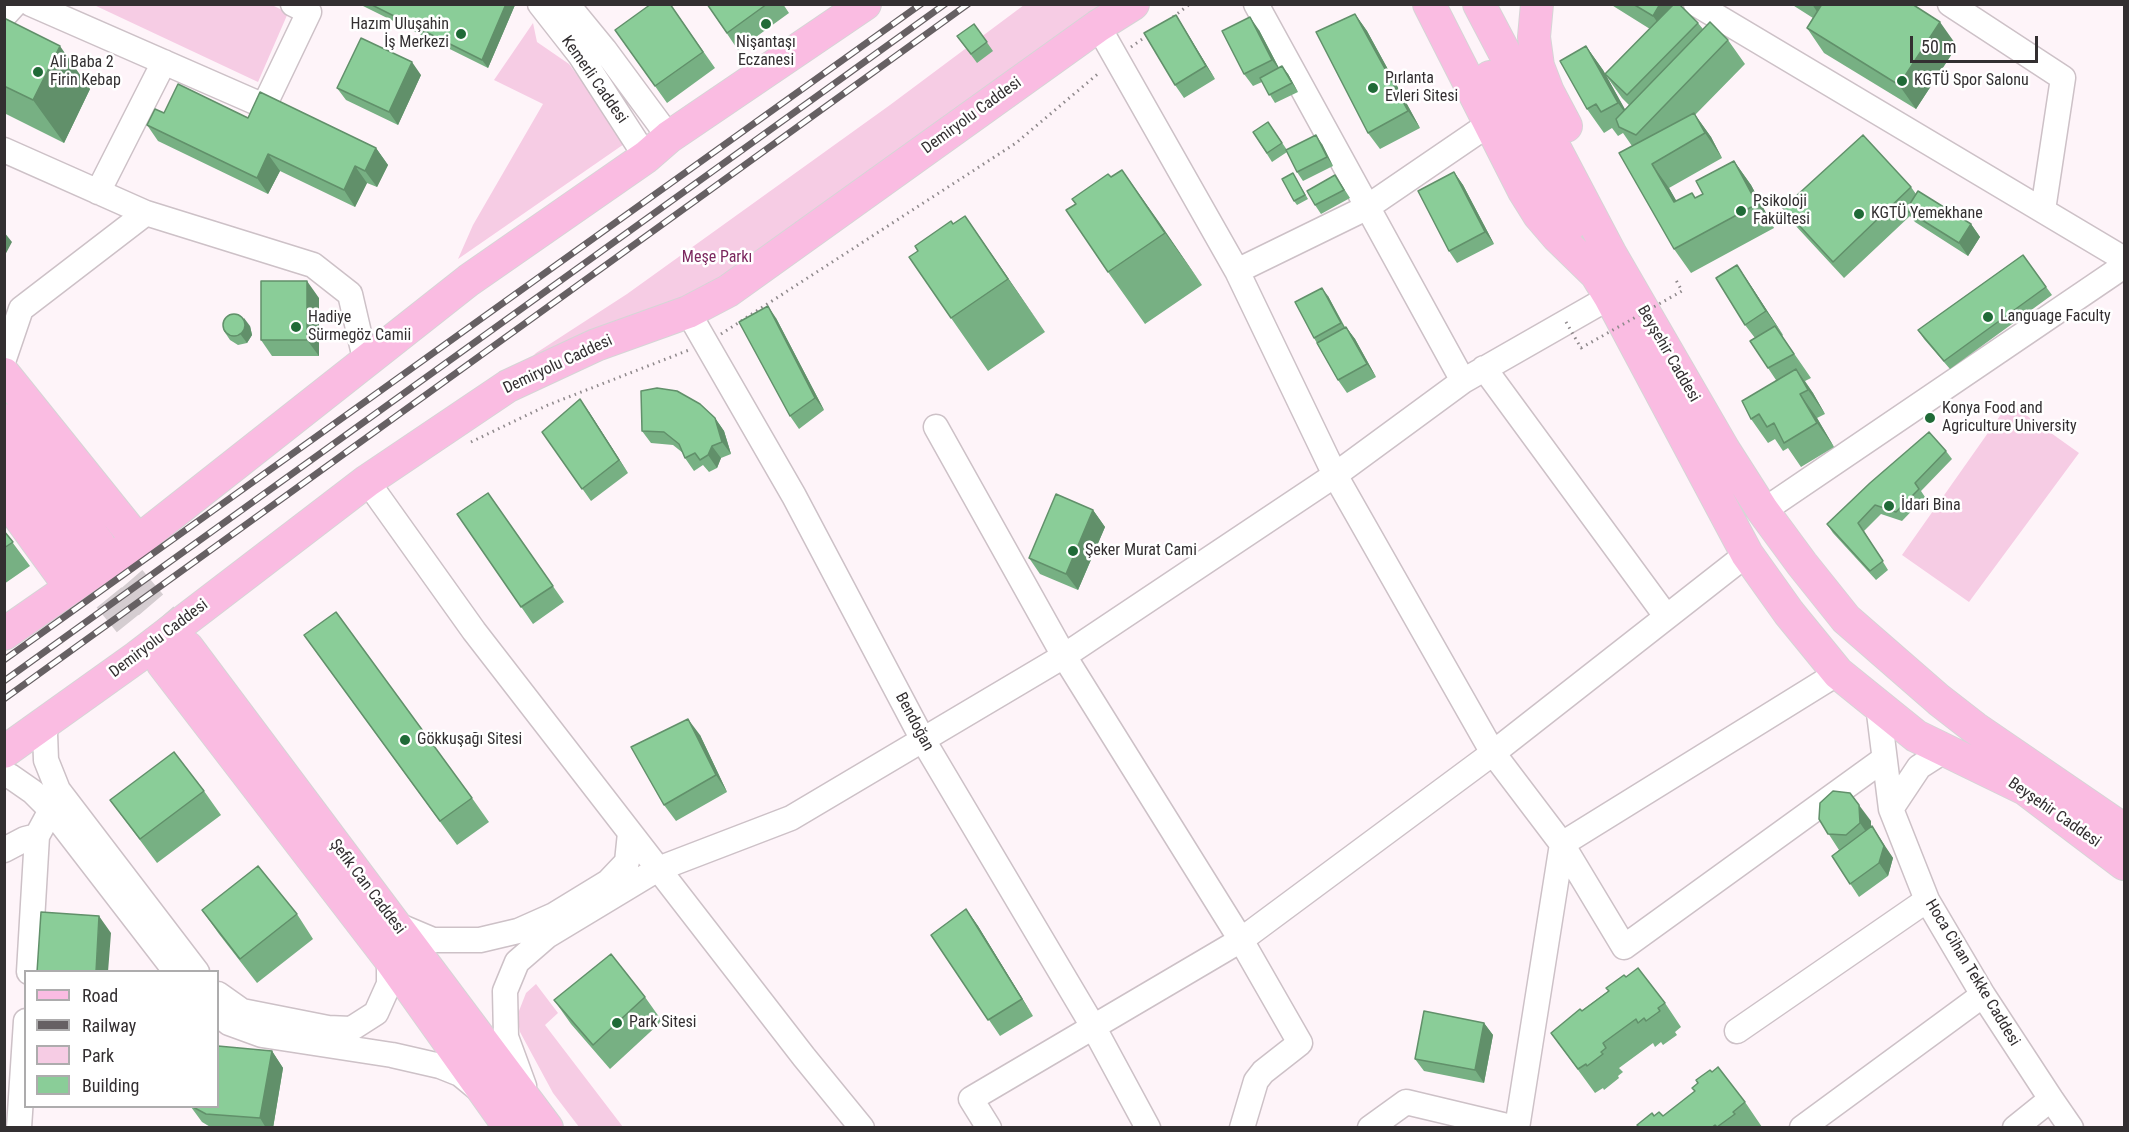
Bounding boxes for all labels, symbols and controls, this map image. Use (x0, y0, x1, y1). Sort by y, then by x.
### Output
place label: Hazım Uluşahin İş Merkezi (350, 15, 449, 53)
marker: Nişantaşı Eczanesi (759, 17, 773, 31)
scale bar (1913, 24, 2040, 62)
marker: Hazım Uluşahin İş Merkezi (454, 27, 468, 41)
street label: Kemerli Caddesi (557, 32, 631, 128)
place label: Nişantaşı Eczanesi (736, 33, 796, 71)
text: 50 m (1921, 36, 1956, 57)
place label: Ali Baba 2 Firin Kebap (50, 53, 121, 91)
marker: Ali Baba 2 Firin Kebap (31, 65, 45, 79)
place label: Pırlanta Evleri Sitesi (1385, 69, 1458, 107)
place label: KGTÜ Spor Salonu (1914, 71, 2029, 91)
street label: Demiryolu Caddesi (919, 74, 1025, 158)
marker: KGTÜ Spor Salonu (1895, 74, 1909, 88)
marker: Pırlanta Evleri Sitesi (1366, 81, 1380, 95)
place label: Psikoloji Fakültesi (1753, 192, 1810, 230)
marker: Psikoloji Fakültesi (1734, 204, 1748, 218)
place label: KGTÜ Yemekhane (1871, 204, 1983, 224)
marker: KGTÜ Yemekhane (1852, 207, 1866, 221)
park label: Meşe Parkı (682, 248, 752, 268)
street label: Beyşehir Caddesi (1633, 302, 1703, 406)
place label: Language Faculty (2000, 307, 2111, 327)
place label: Hadiye Sürmegöz Camii (308, 308, 411, 346)
marker: Language Faculty (1981, 310, 1995, 324)
marker: Hadiye Sürmegöz Camii (289, 320, 303, 334)
street label: Demiryolu Caddesi (500, 331, 616, 399)
place label: Konya Food and Agriculture University (1942, 399, 2077, 437)
marker: Konya Food and Agriculture University (1923, 411, 1937, 425)
place label: İdari Bina (1901, 496, 1961, 516)
marker: İdari Bina (1882, 499, 1896, 513)
place label: Şeker Murat Cami (1085, 541, 1197, 561)
marker: Şeker Murat Cami (1066, 544, 1080, 558)
street label: Demiryolu Caddesi (106, 596, 212, 682)
street label: Bendoğan (891, 690, 937, 754)
place label: Gökkuşağı Sitesi (417, 730, 522, 750)
marker: Gökkuşağı Sitesi (398, 733, 412, 747)
street label: Beyşehir Caddesi (2004, 774, 2104, 852)
street label: Şefik Can Caddesi (325, 836, 409, 938)
street label: Hoca Cihan Tekke Caddesi (1921, 896, 2023, 1050)
legend (24, 970, 219, 1108)
text: Road (82, 985, 118, 1006)
place label: Park Sitesi (629, 1013, 696, 1033)
text: Railway (82, 1015, 136, 1036)
marker: Park Sitesi (610, 1016, 624, 1030)
text: Park (82, 1045, 114, 1066)
text: Building (82, 1075, 139, 1096)

